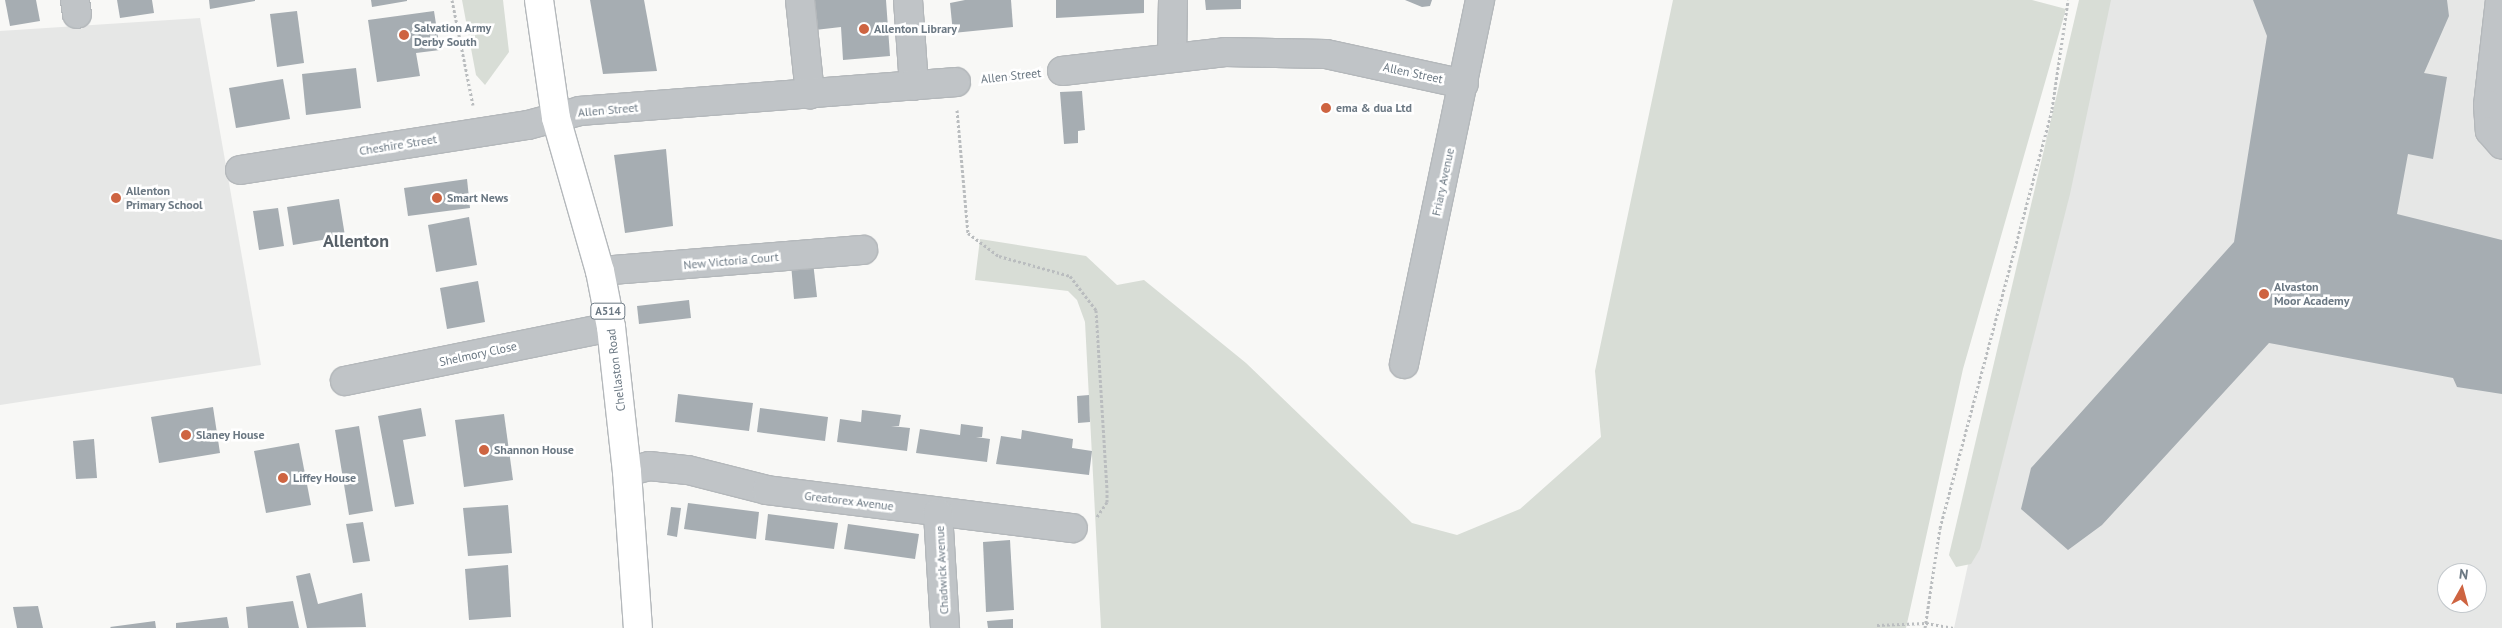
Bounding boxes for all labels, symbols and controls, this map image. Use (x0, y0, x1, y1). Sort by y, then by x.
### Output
place label: Salvation Army Derby South (414, 21, 492, 49)
place label: Allenton Library (874, 22, 957, 36)
marker: Allenton Library (858, 23, 870, 35)
marker: Salvation Army Derby South (398, 29, 410, 41)
street label: Allen Street (1382, 60, 1444, 86)
street label: Allen Street (980, 66, 1042, 86)
street label: Allen Street (577, 100, 639, 120)
place label: ema & dua Ltd (1336, 101, 1412, 115)
marker: ema & dua Ltd (1320, 102, 1332, 114)
street label: Cheshire Street (358, 132, 438, 158)
street label: Friary Avenue (1429, 146, 1457, 218)
place label: Allenton Primary School (126, 184, 203, 212)
place label: Smart News (447, 191, 508, 205)
marker: Allenton Primary School (110, 192, 122, 204)
marker: Smart News (431, 192, 443, 204)
district label: Allenton (323, 230, 389, 252)
street label: New Victoria Court (682, 250, 780, 272)
place label: Alvaston Moor Academy (2274, 280, 2350, 308)
marker: Alvaston Moor Academy (2258, 288, 2270, 300)
road number: A514 (589, 302, 627, 320)
street label: Chellaston Road (604, 328, 628, 412)
street label: Shelmory Close (438, 339, 518, 369)
place label: Slaney House (196, 428, 265, 442)
marker: Slaney House (180, 429, 192, 441)
place label: Shannon House (494, 443, 574, 457)
marker: Shannon House (478, 444, 490, 456)
place label: Liffey House (293, 471, 357, 485)
marker: Liffey House (277, 472, 289, 484)
street label: Greatorex Avenue (803, 488, 895, 514)
street label: Chadwick Avenue (932, 525, 952, 615)
north arrow (2437, 563, 2487, 613)
text: N (2458, 565, 2469, 584)

